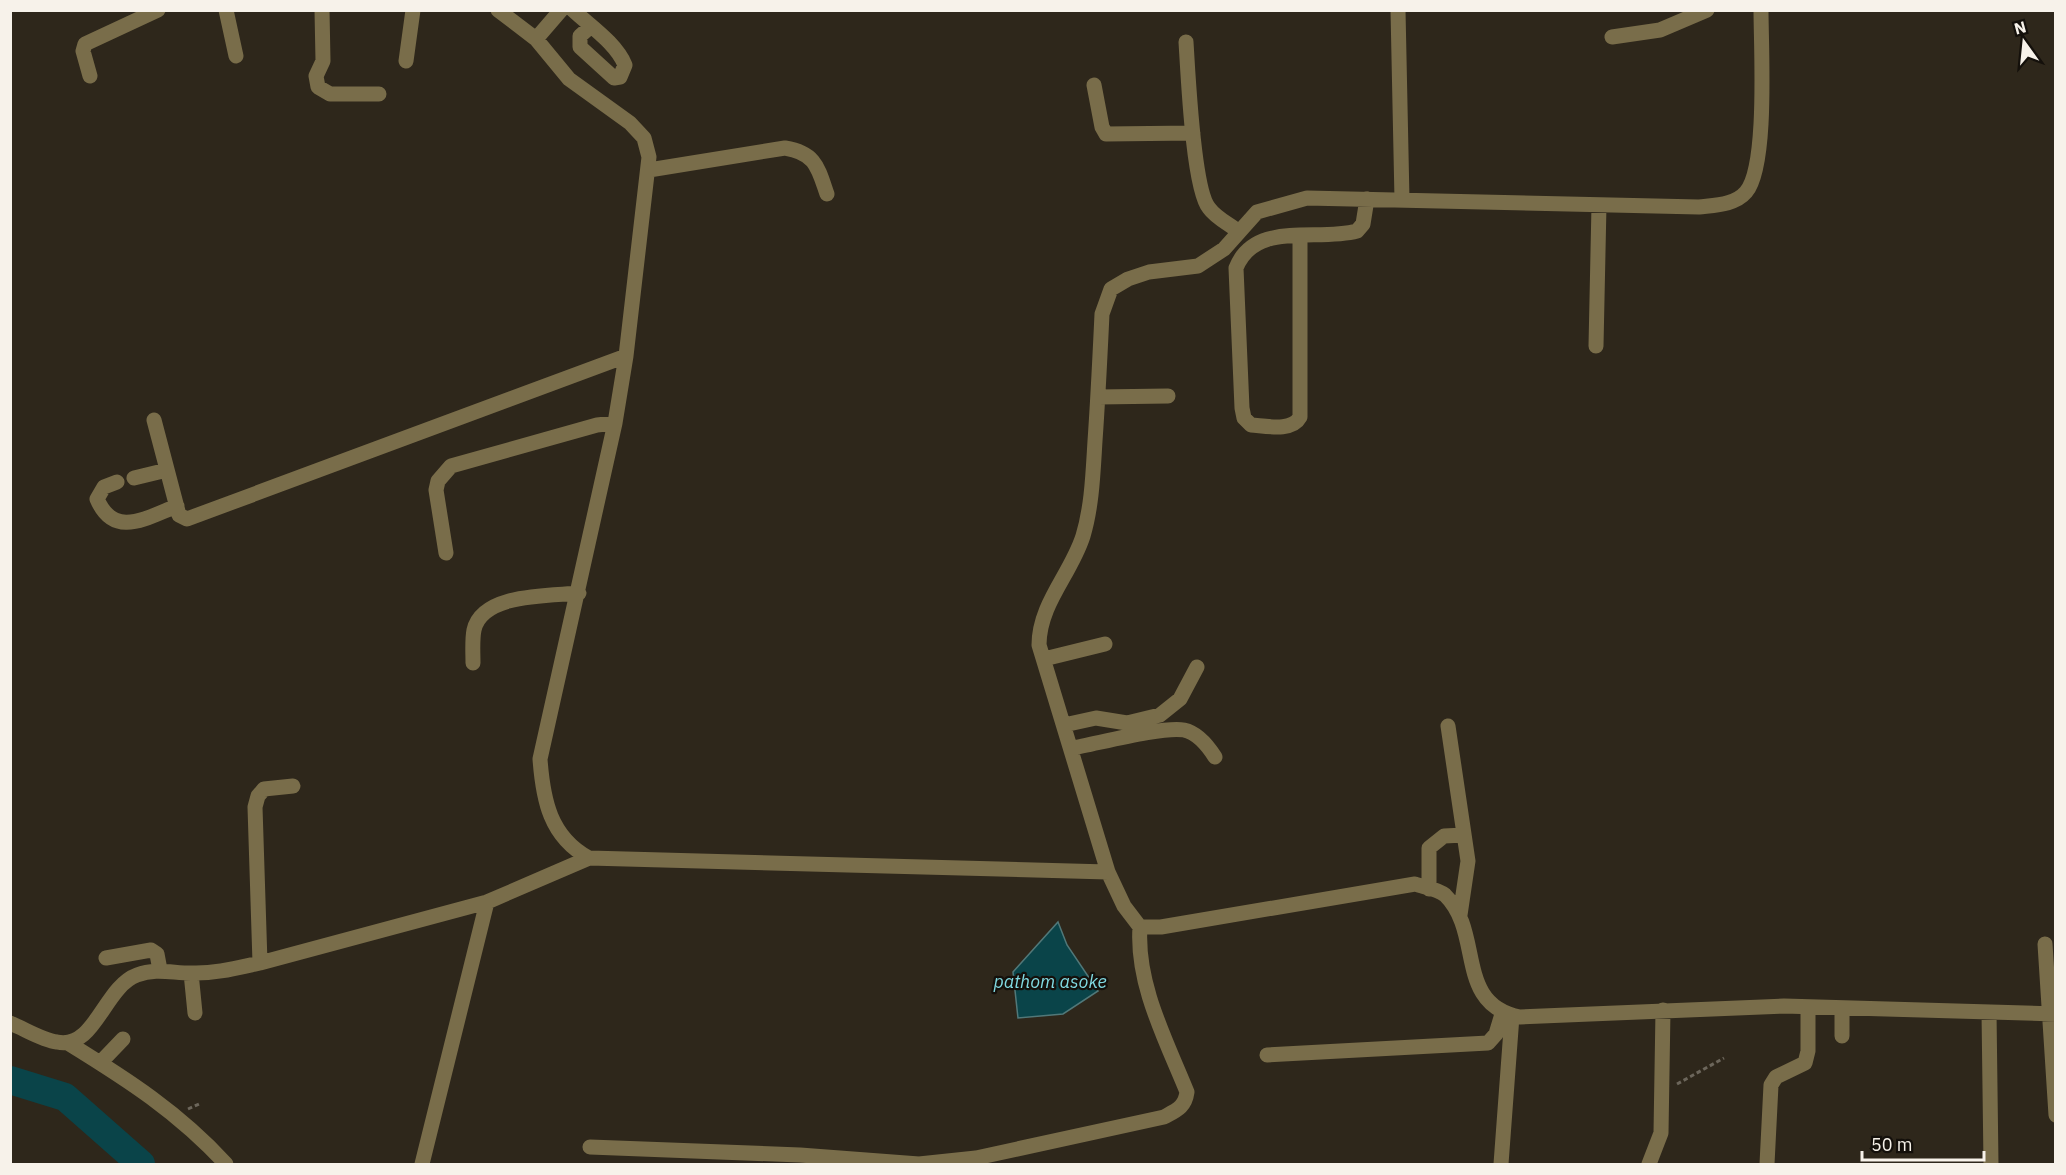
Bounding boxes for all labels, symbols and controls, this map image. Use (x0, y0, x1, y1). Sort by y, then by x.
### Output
north arrow (1994, 12, 2054, 72)
text: N (2012, 16, 2028, 39)
water label: pathom asoke (992, 970, 1107, 993)
scale bar (1862, 1124, 1984, 1162)
text: 50 m (1871, 1133, 1913, 1156)

